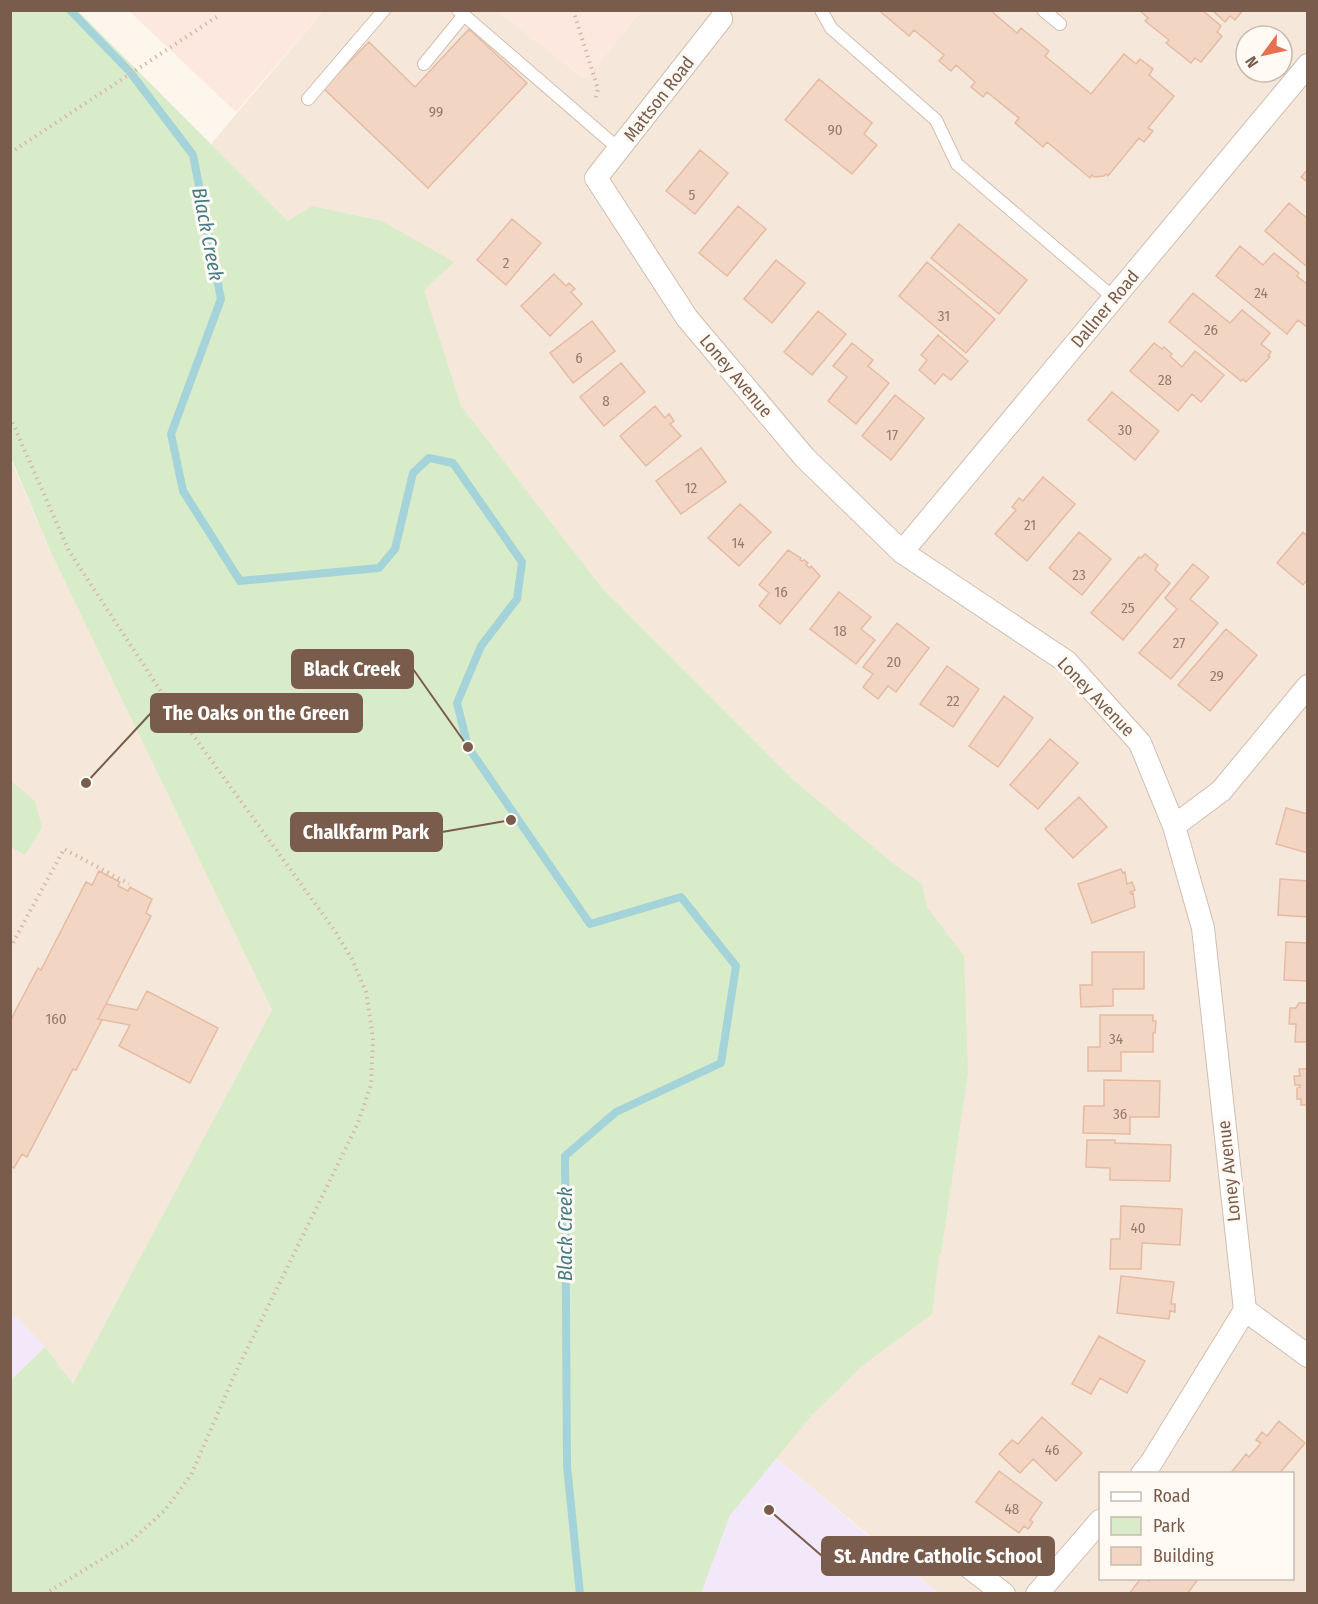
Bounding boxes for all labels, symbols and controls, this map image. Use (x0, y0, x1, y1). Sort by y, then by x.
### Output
north arrow (1234, 24, 1294, 84)
street label: Mattson Road (619, 52, 699, 146)
text: N (1241, 53, 1262, 71)
house number: 99 (429, 103, 443, 121)
house number: 90 (827, 121, 843, 139)
water label: Black Creek (187, 185, 229, 283)
house number: 5 (689, 186, 696, 204)
house number: 2 (503, 254, 510, 272)
street label: Dallner Road (1066, 266, 1144, 352)
house number: 24 (1254, 284, 1268, 302)
house number: 31 (938, 307, 950, 325)
house number: 26 (1204, 321, 1218, 339)
street label: Loney Avenue (695, 330, 777, 422)
house number: 6 (575, 349, 583, 367)
house number: 28 (1158, 371, 1172, 389)
house number: 8 (602, 392, 610, 410)
house number: 30 (1118, 421, 1132, 439)
house number: 17 (886, 426, 898, 444)
house number: 12 (685, 479, 698, 497)
house number: 21 (1024, 516, 1036, 534)
house number: 14 (731, 534, 745, 552)
house number: 23 (1072, 566, 1086, 584)
house number: 16 (774, 583, 788, 601)
house number: 25 (1121, 599, 1135, 617)
house number: 18 (833, 622, 847, 640)
house number: 27 (1173, 634, 1185, 652)
callout: Black Creek (292, 650, 413, 688)
house number: 20 (887, 653, 901, 671)
street label: Loney Avenue (1053, 653, 1139, 741)
text: Black Creek (304, 657, 401, 681)
house number: 29 (1210, 667, 1224, 685)
house number: 22 (946, 692, 960, 710)
callout: The Oaks on the Green (151, 694, 362, 732)
text: The Oaks on the Green (163, 701, 349, 725)
callout: Chalkfarm Park (291, 813, 442, 851)
text: Chalkfarm Park (303, 820, 430, 844)
house number: 160 (45, 1010, 67, 1028)
house number: 34 (1109, 1030, 1123, 1048)
house number: 36 (1113, 1105, 1127, 1123)
street label: Loney Avenue (1213, 1119, 1245, 1223)
water label: Black Creek (553, 1187, 577, 1281)
house number: 40 (1130, 1219, 1146, 1237)
house number: 46 (1045, 1441, 1059, 1459)
legend (1099, 1472, 1294, 1580)
text: Road (1153, 1485, 1190, 1507)
house number: 48 (1005, 1500, 1019, 1518)
text: Park (1153, 1515, 1186, 1537)
callout: St. Andre Catholic School (822, 1537, 1054, 1575)
text: St. Andre Catholic School (834, 1544, 1043, 1568)
text: Building (1153, 1545, 1214, 1567)

